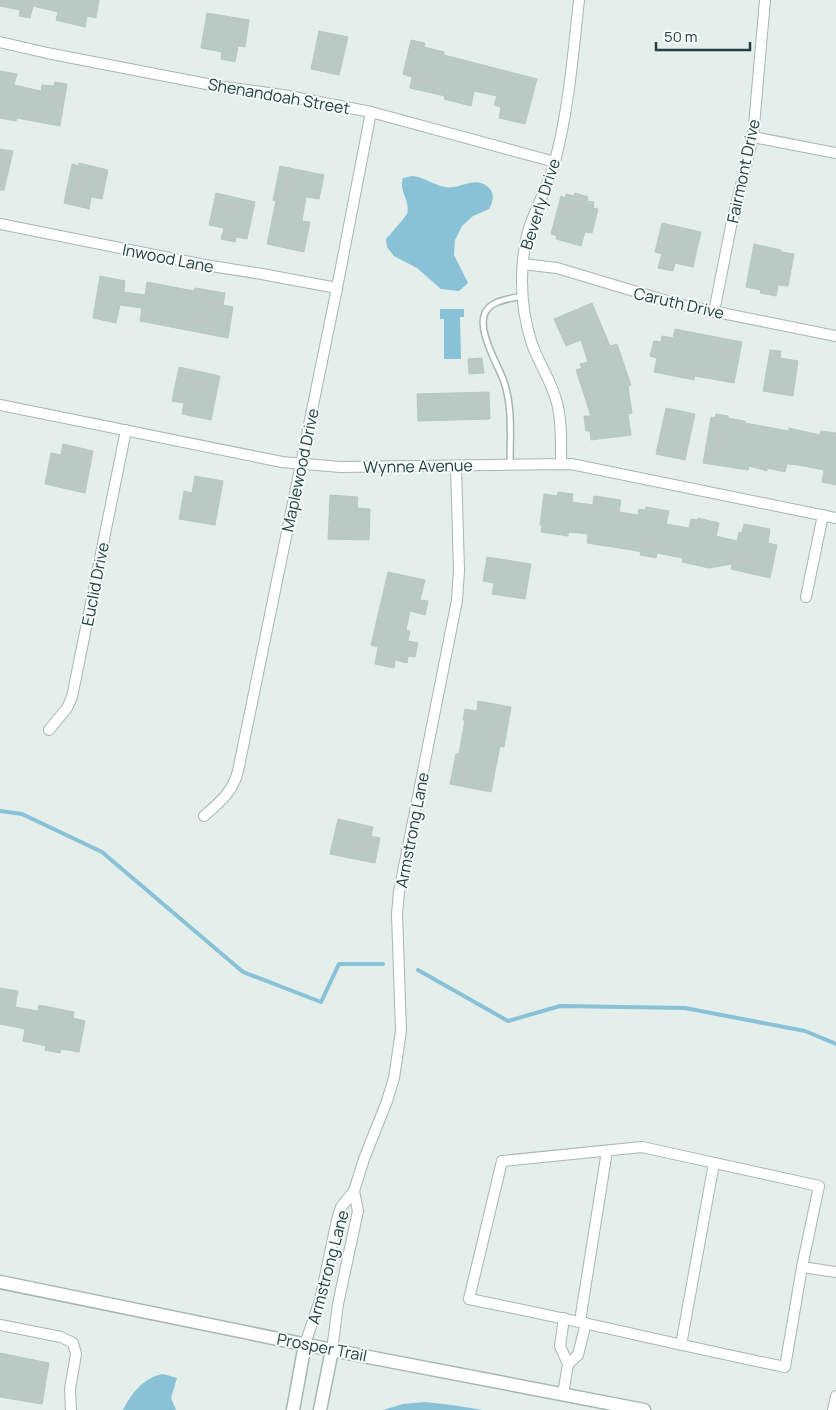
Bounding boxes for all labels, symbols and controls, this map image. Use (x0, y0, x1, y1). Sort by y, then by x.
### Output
scale bar (656, 20, 750, 52)
text: 50 m (664, 26, 698, 47)
street label: Shenandoah Street (206, 73, 352, 119)
street label: Fairmont Drive (721, 117, 765, 225)
street label: Beverly Drive (515, 156, 565, 252)
street label: Inwood Lane (120, 238, 216, 278)
street label: Caruth Drive (632, 282, 726, 324)
street label: Maplewood Drive (276, 406, 324, 534)
street label: Wynne Avenue (363, 454, 473, 478)
street label: Euclid Drive (76, 540, 114, 628)
street label: Armstrong Lane (390, 770, 434, 890)
street label: Armstrong Lane (302, 1207, 354, 1327)
street label: Prosper Trail (275, 1327, 369, 1367)

